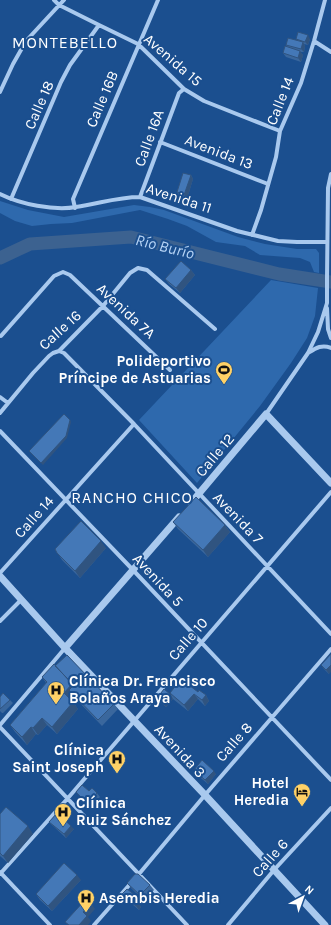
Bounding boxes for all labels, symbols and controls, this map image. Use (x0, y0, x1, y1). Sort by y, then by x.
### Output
street label: Avenida 15 (140, 30, 206, 90)
district label: MONTEBELLO (12, 33, 118, 52)
street label: Calle 16B (82, 68, 122, 130)
street label: Calle 14 (262, 74, 298, 128)
street label: Calle 18 (20, 78, 58, 132)
street label: Calle 16A (130, 107, 168, 169)
street label: Avenida 13 (182, 131, 256, 173)
street label: Avenida 11 (144, 179, 214, 217)
water label: Río Burío (134, 230, 196, 263)
street label: Avenida 7A (93, 279, 159, 343)
street label: Calle 16 (35, 306, 85, 354)
place label: Polideportivo Príncipe de Astuarias (59, 352, 211, 387)
sports icon: Polideportivo Príncipe de Astuarias (214, 360, 234, 385)
street label: Calle 12 (192, 430, 238, 480)
district label: RANCHO CHICO (71, 488, 193, 507)
street label: Avenida 7 (209, 488, 267, 548)
street label: Calle 14 (10, 492, 58, 542)
street label: Avenida 5 (129, 550, 187, 610)
street label: Calle 10 (164, 614, 212, 664)
place label: Clínica Dr. Francisco Bolaños Araya (69, 672, 215, 707)
hospital icon: Clínica Dr. Francisco Bolaños Araya (46, 680, 66, 705)
street label: Calle 8 (212, 719, 256, 765)
street label: Avenida 3 (151, 720, 209, 782)
place label: Clínica Saint Joseph (12, 741, 104, 776)
hospital icon: Clínica Saint Joseph (107, 749, 127, 774)
place label: Hotel Heredia (234, 774, 289, 809)
hotel icon: Hotel Heredia (292, 782, 312, 807)
place label: Clínica Ruiz Sánchez (76, 794, 172, 829)
hospital icon: Clínica Ruiz Sánchez (53, 802, 73, 827)
street label: Calle 6 (248, 835, 292, 881)
north arrow (283, 877, 323, 917)
text: N (302, 882, 316, 897)
hospital icon: Asembis Heredia (76, 888, 96, 913)
place label: Asembis Heredia (99, 889, 220, 907)

